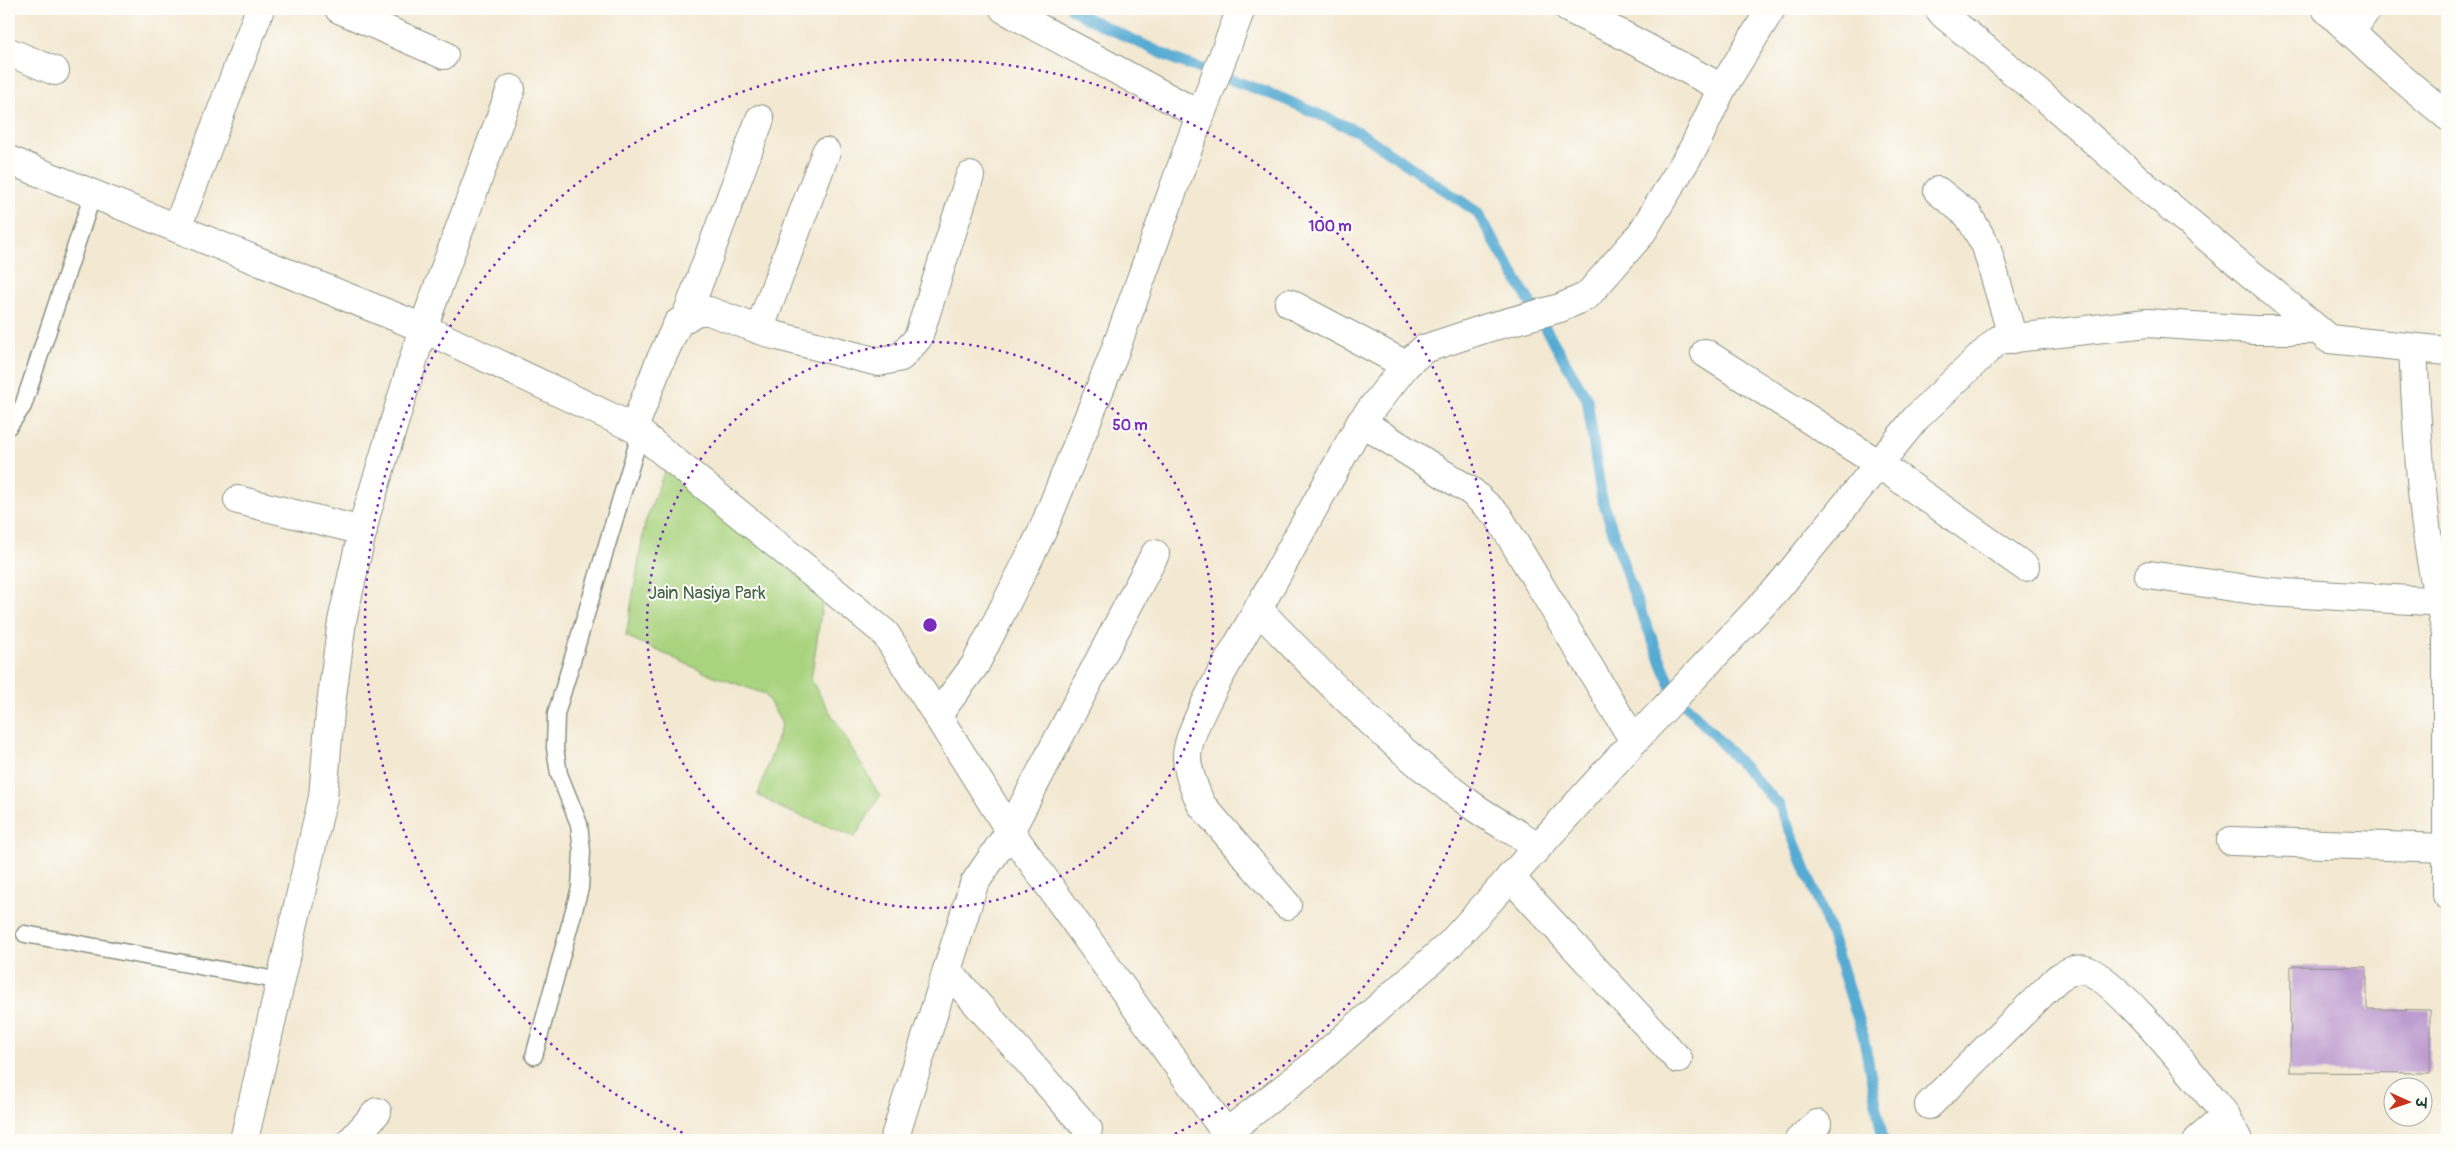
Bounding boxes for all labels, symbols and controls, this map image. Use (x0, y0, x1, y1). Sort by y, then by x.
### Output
text: 100 m (1309, 217, 1351, 236)
text: 50 m (1113, 416, 1147, 435)
park label: Jain Nasiya Park (648, 582, 766, 605)
centre of rings (921, 616, 939, 634)
north arrow (2384, 1076, 2434, 1126)
text: उ (2412, 1096, 2429, 1109)

